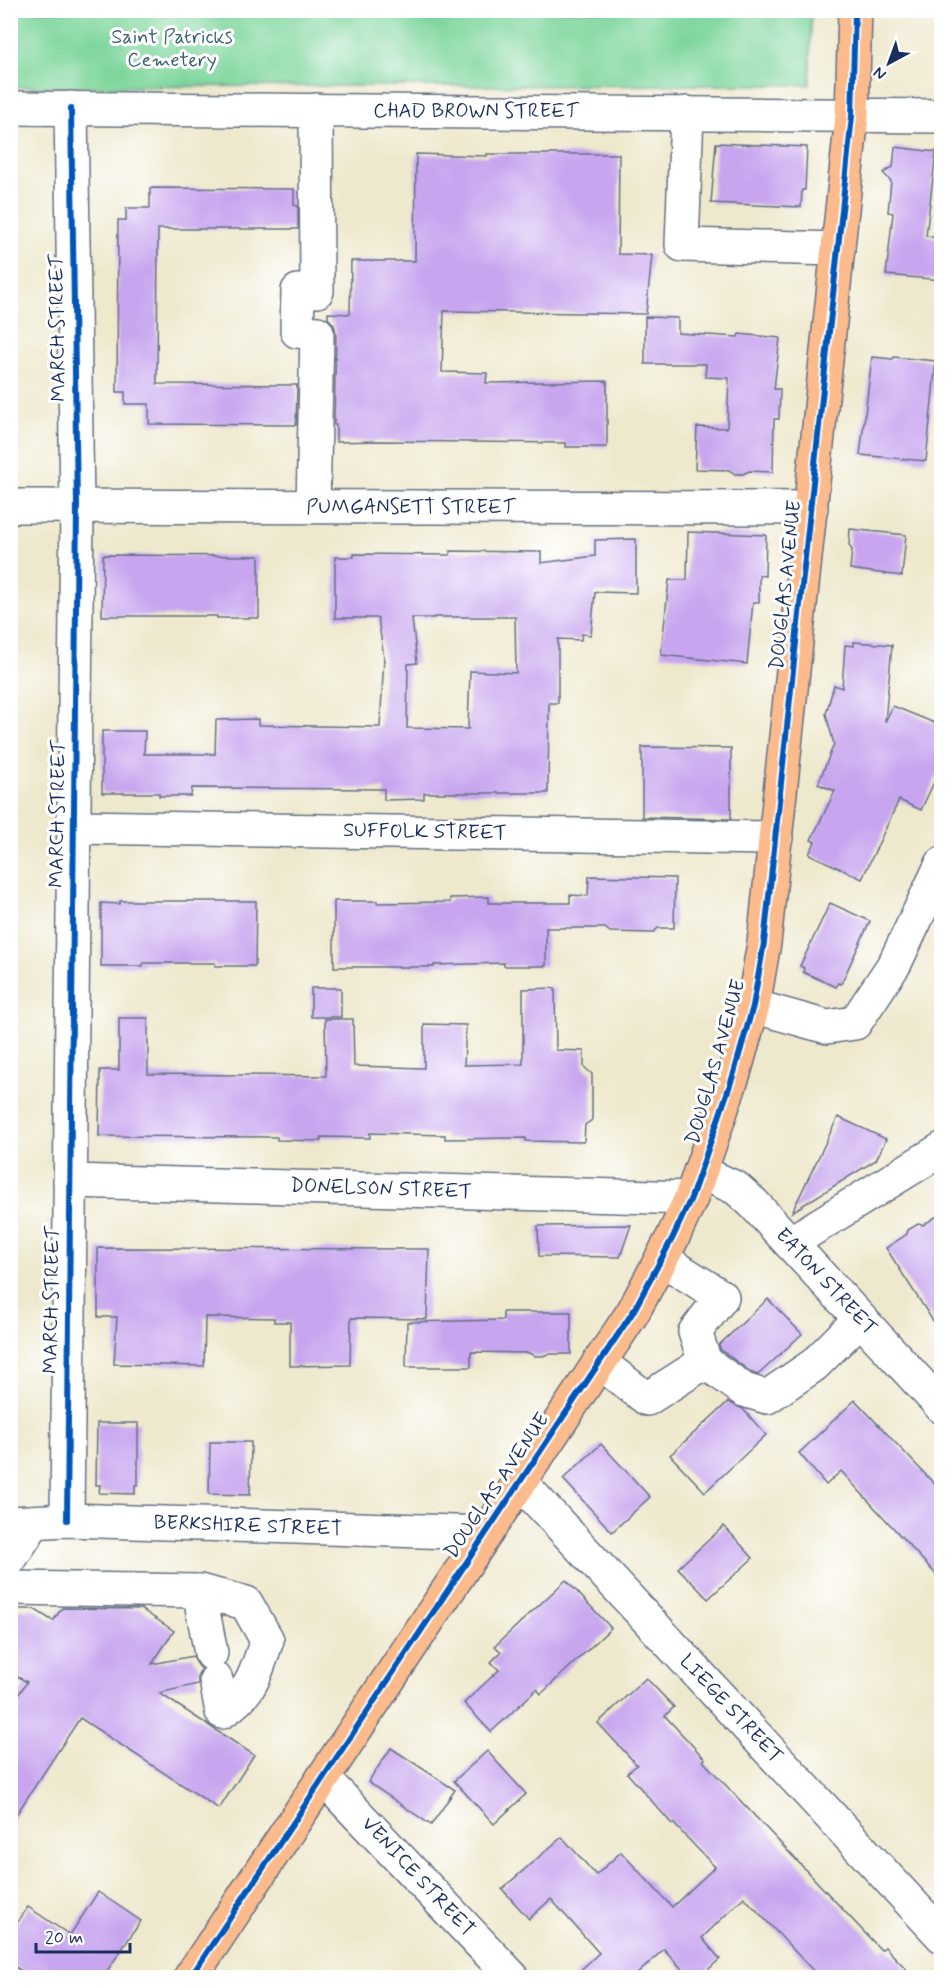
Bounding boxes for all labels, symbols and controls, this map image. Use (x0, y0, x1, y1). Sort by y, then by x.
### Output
park label: Saint Patricks Cemetery (111, 24, 233, 74)
north arrow (859, 33, 919, 93)
text: N (869, 62, 891, 85)
street label: CHAD BROWN STREET (373, 98, 580, 125)
street label: MARCH STREET (43, 253, 73, 402)
street label: PUMGANSETT STREET (306, 494, 517, 521)
street label: DOUGLAS AVENUE (764, 499, 808, 671)
street label: MARCH STREET (43, 739, 73, 888)
street label: SUFFOLK STREET (343, 817, 507, 847)
street label: DOUGLAS AVENUE (680, 976, 752, 1148)
street label: DONELSON STREET (290, 1172, 472, 1206)
street label: EATON STREET (769, 1222, 883, 1342)
street label: MARCH STREET (37, 1225, 67, 1374)
street label: DOUGLAS AVENUE (438, 1408, 556, 1564)
street label: BERKSHIRE STREET (153, 1509, 343, 1543)
street label: LIEGE STREET (673, 1648, 789, 1770)
street label: VENICE STREET (355, 1811, 481, 1943)
scale bar (36, 1916, 130, 1954)
text: 20 m (45, 1926, 83, 1950)

